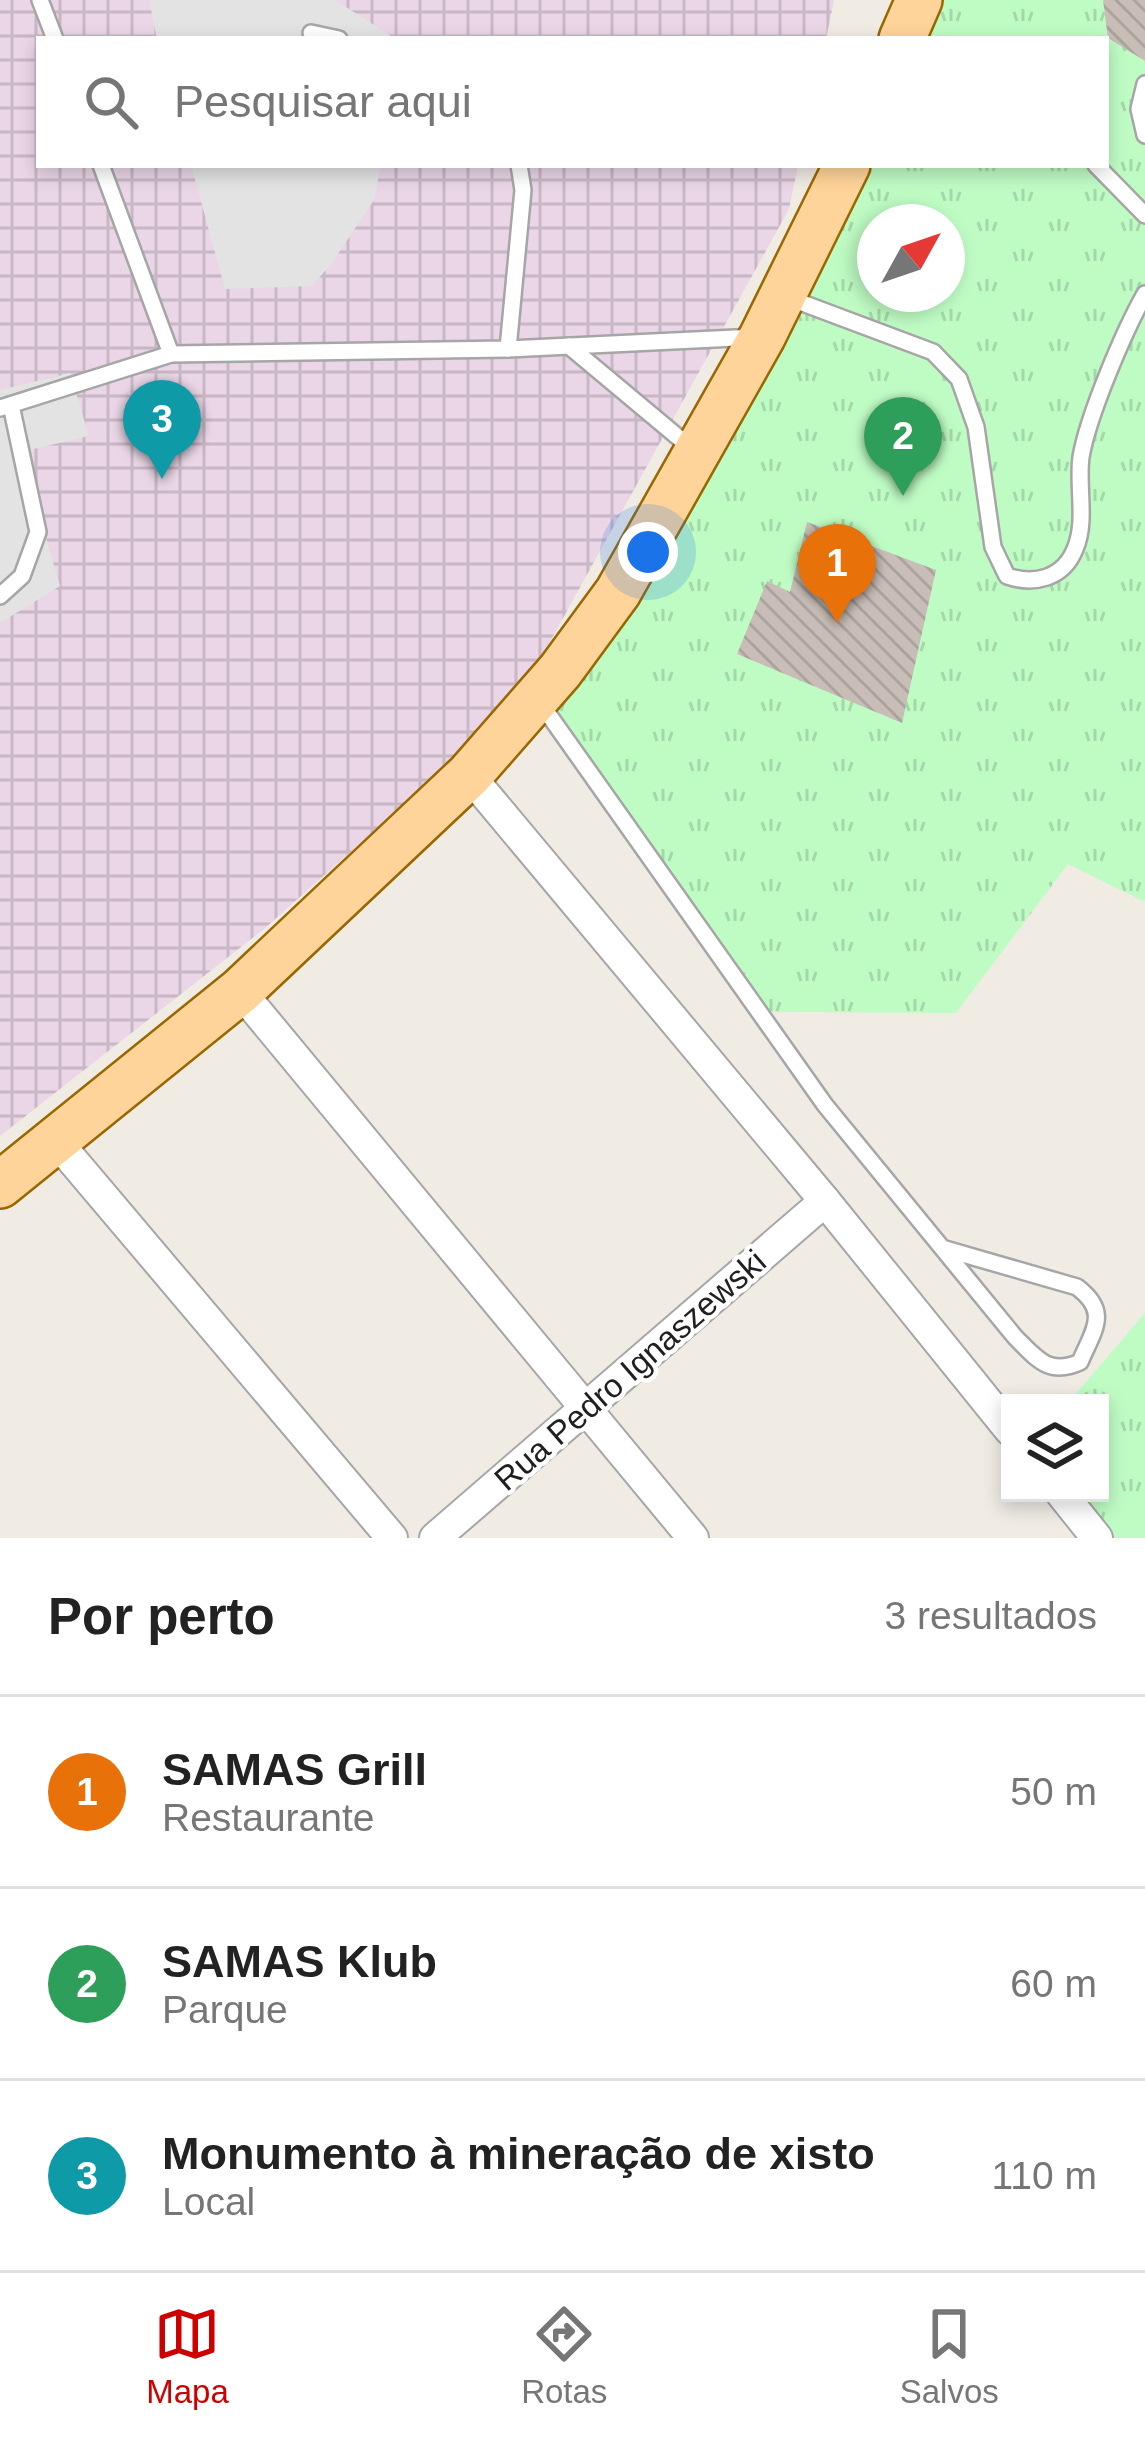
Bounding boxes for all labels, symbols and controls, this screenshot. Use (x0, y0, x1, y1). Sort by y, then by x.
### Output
search box (36, 36, 1109, 168)
icon: search (78, 69, 144, 135)
text: Pesquisar aqui (174, 76, 472, 127)
north arrow (857, 204, 965, 312)
pin: 3 (123, 380, 201, 479)
pin: 2 (864, 397, 942, 496)
your location (618, 522, 678, 582)
pin: 1 (798, 524, 876, 623)
street label: Rua Pedro Ignaszewski (487, 1242, 773, 1498)
map controls (1001, 1394, 1109, 1502)
button: layers (1001, 1394, 1109, 1502)
text: Por perto (48, 1588, 275, 1645)
text: 3 resultados (885, 1594, 1097, 1637)
text: SAMAS Grill (162, 1744, 427, 1795)
text: 1 (76, 1770, 98, 1813)
text: 50 m (1010, 1770, 1097, 1813)
text: Restaurante (162, 1796, 374, 1839)
text: SAMAS Klub (162, 1936, 437, 1987)
text: 2 (76, 1962, 98, 2005)
text: 60 m (1010, 1962, 1097, 2005)
text: Parque (162, 1988, 288, 2031)
text: Monumento à mineração de xisto (162, 2128, 875, 2179)
text: 3 (76, 2154, 98, 2197)
text: 110 m (992, 2154, 1097, 2197)
text: Local (162, 2180, 255, 2223)
tab: Mapa (146, 2301, 229, 2411)
tab: Rotas (521, 2301, 607, 2411)
tab: Salvos (900, 2301, 999, 2411)

